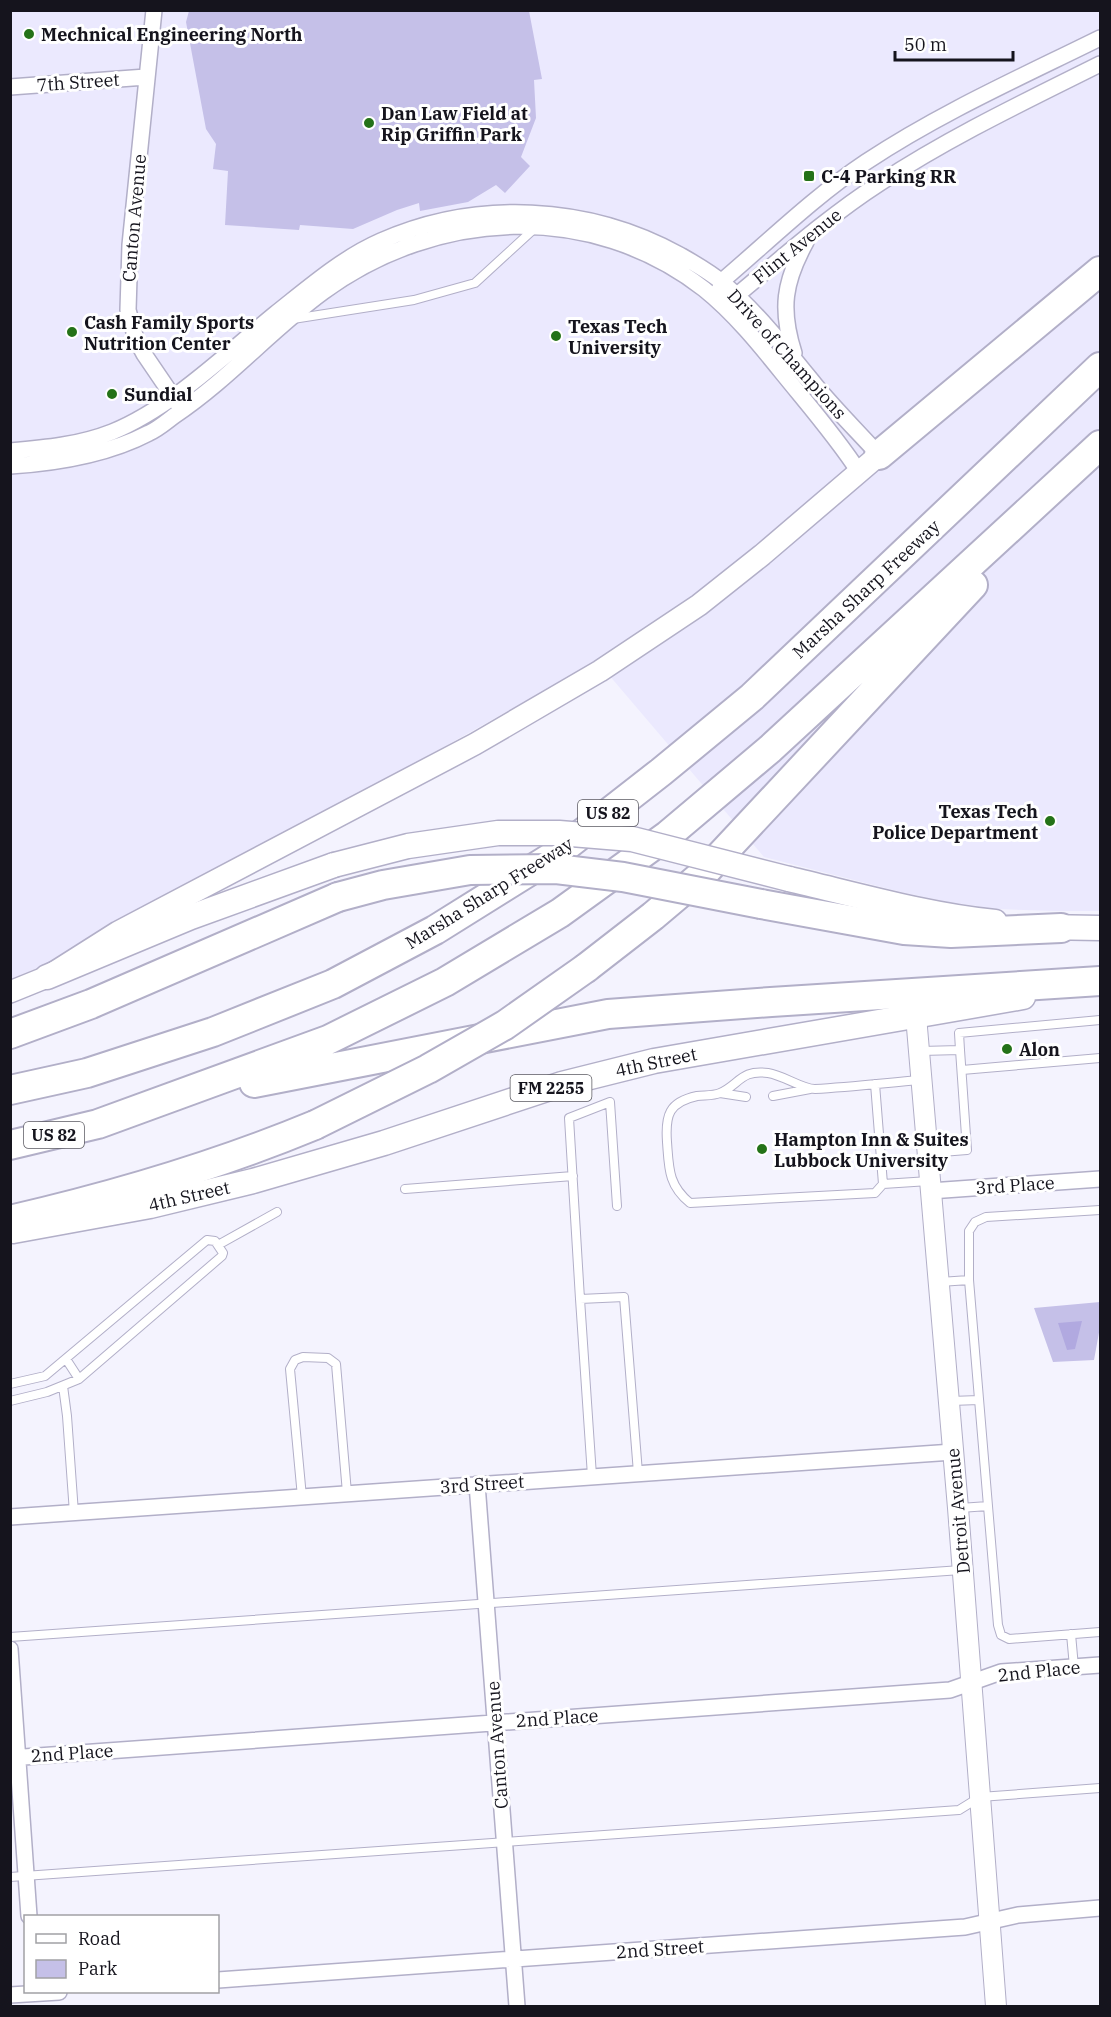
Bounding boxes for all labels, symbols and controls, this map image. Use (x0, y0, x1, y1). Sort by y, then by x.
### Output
place label: Mechnical Engineering North (41, 23, 303, 46)
scale bar (895, 24, 1014, 62)
marker: Mechnical Engineering North (22, 27, 36, 41)
text: 50 m (904, 33, 947, 56)
street label: 7th Street (36, 68, 120, 96)
place label: Dan Law Field at Rip Griffin Park (381, 102, 528, 146)
marker: Dan Law Field at Rip Griffin Park (362, 116, 376, 130)
street label: Canton Avenue (117, 153, 151, 283)
place label: C-4 Parking RR (821, 165, 956, 188)
marker: C-4 Parking RR (802, 169, 816, 183)
street label: Flint Avenue (748, 203, 846, 289)
street label: Drive of Champions (723, 284, 851, 424)
place label: Cash Family Sports Nutrition Center (84, 311, 254, 355)
place label: Texas Tech University (568, 315, 668, 359)
marker: Cash Family Sports Nutrition Center (65, 325, 79, 339)
marker: Texas Tech University (549, 329, 563, 343)
place label: Sundial (124, 383, 193, 406)
marker: Sundial (105, 387, 119, 401)
street label: Marsha Sharp Freeway (787, 514, 945, 663)
road number: US 82 (578, 800, 638, 826)
place label: Texas Tech Police Department (872, 800, 1038, 844)
marker: Texas Tech Police Department (1043, 814, 1057, 828)
street label: Marsha Sharp Freeway (401, 832, 577, 954)
place label: Alon (1019, 1038, 1060, 1061)
street label: 4th Street (613, 1042, 699, 1082)
marker: Alon (1000, 1042, 1014, 1056)
road number: FM 2255 (510, 1075, 592, 1101)
road number: US 82 (24, 1122, 84, 1148)
place label: Hampton Inn & Suites Lubbock University (774, 1128, 969, 1172)
marker: Hampton Inn & Suites Lubbock University (755, 1142, 769, 1156)
street label: 3rd Place (975, 1171, 1055, 1199)
street label: 4th Street (146, 1175, 232, 1217)
street label: Detroit Avenue (941, 1447, 975, 1575)
street label: 3rd Street (439, 1470, 525, 1498)
street label: 2nd Place (997, 1655, 1081, 1687)
street label: Canton Avenue (481, 1680, 513, 1810)
street label: 2nd Place (515, 1704, 599, 1732)
street label: 2nd Place (30, 1739, 114, 1767)
legend (24, 1915, 219, 1993)
text: Road (78, 1927, 121, 1950)
street label: 2nd Street (615, 1934, 705, 1964)
text: Park (78, 1957, 118, 1980)

